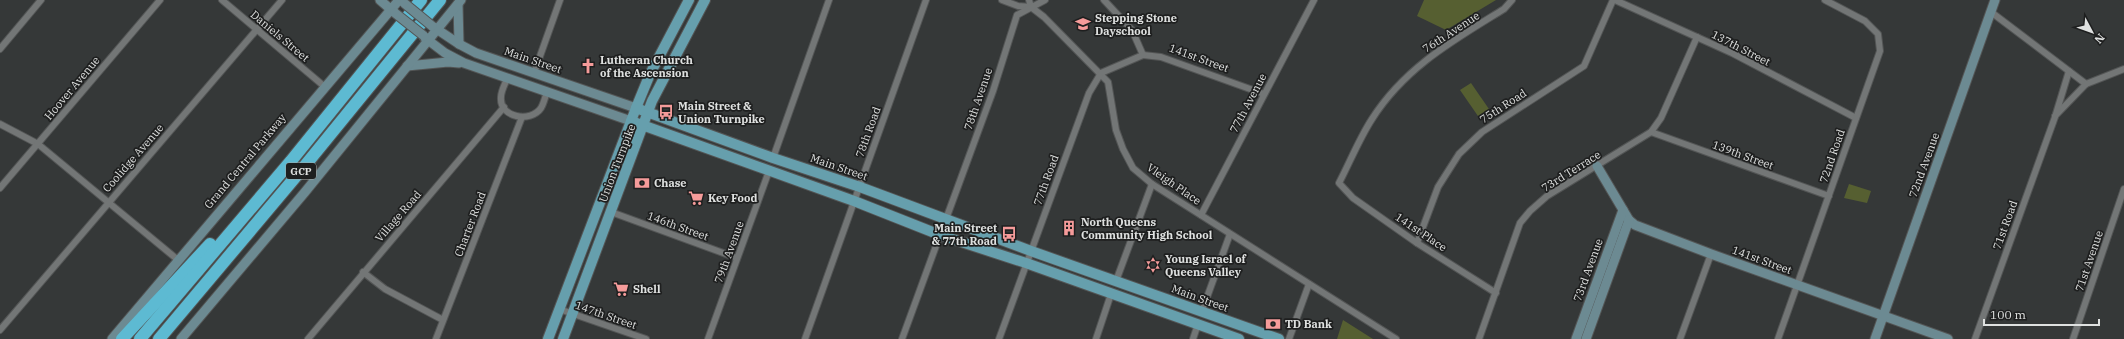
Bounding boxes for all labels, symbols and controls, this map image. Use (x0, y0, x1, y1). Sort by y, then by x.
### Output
street label: Daniels Street (248, 7, 312, 65)
street label: 76th Avenue (1420, 8, 1482, 56)
place label: Stepping Stone Dayschool (1095, 11, 1177, 38)
north arrow (2072, 12, 2112, 52)
school or university icon: Stepping Stone Dayschool (1074, 15, 1092, 33)
street label: 137th Street (1709, 27, 1773, 69)
text: N (2091, 31, 2108, 47)
street label: 141st Street (1167, 41, 1231, 75)
street label: Main Street (503, 44, 564, 76)
street label: Hoover Avenue (41, 53, 103, 123)
place label: Lutheran Church of the Ascension (600, 53, 693, 80)
church icon: Lutheran Church of the Ascension (579, 57, 597, 75)
street label: 78th Avenue (961, 66, 995, 132)
street label: 77th Avenue (1227, 71, 1270, 135)
street label: 75th Road (1477, 86, 1529, 126)
place label: Main Street & Union Turnpike (678, 99, 765, 126)
bus stop icon: Main Street & Union Turnpike (657, 103, 675, 121)
street label: 78th Road (852, 105, 884, 159)
street label: Grand Central Parkway (201, 110, 289, 211)
street label: Coolidge Avenue (99, 121, 167, 195)
street label: Union Turnpike (596, 122, 638, 204)
street label: 72nd Road (1816, 127, 1848, 185)
street label: 72nd Avenue (1906, 130, 1942, 199)
street label: 139th Street (1711, 137, 1776, 173)
street label: 73rd Terrace (1539, 147, 1603, 195)
street label: Main Street (809, 151, 870, 183)
street label: 77th Road (1030, 153, 1062, 207)
street label: Vleigh Place (1144, 160, 1204, 208)
road number: GCP (286, 163, 316, 179)
bank icon: Chase (633, 174, 651, 192)
place label: Chase (654, 176, 687, 190)
street label: Village Road (372, 187, 424, 245)
street label: Charter Road (451, 189, 489, 258)
supermarket icon: Key Food (687, 189, 705, 207)
place label: Key Food (708, 191, 758, 205)
street label: 71st Road (1990, 198, 2020, 251)
street label: 146th Street (646, 208, 711, 244)
street label: 141st Place (1393, 210, 1450, 254)
place label: North Queens Community High School (1081, 215, 1213, 242)
street label: 79th Avenue (711, 219, 747, 285)
building icon: North Queens Community High School (1060, 219, 1078, 237)
place label: Main Street & 77th Road (932, 221, 997, 248)
bus stop icon: Main Street & 77th Road (1000, 225, 1018, 243)
street label: 71st Avenue (2072, 229, 2106, 293)
street label: 73rd Avenue (1570, 237, 1606, 303)
street label: 141st Street (1730, 243, 1794, 277)
place label: Young Israel of Queens Valley (1165, 252, 1247, 279)
synagogue icon: Young Israel of Queens Valley (1144, 256, 1162, 274)
supermarket icon: Shell (612, 280, 630, 298)
street label: Main Street (1170, 281, 1230, 315)
place label: Shell (633, 282, 661, 296)
street label: 147th Street (573, 298, 639, 332)
scale bar (1984, 301, 2099, 327)
text: 100 m (1990, 307, 2026, 322)
bank icon: TD Bank (1264, 315, 1282, 333)
place label: TD Bank (1285, 317, 1332, 331)

